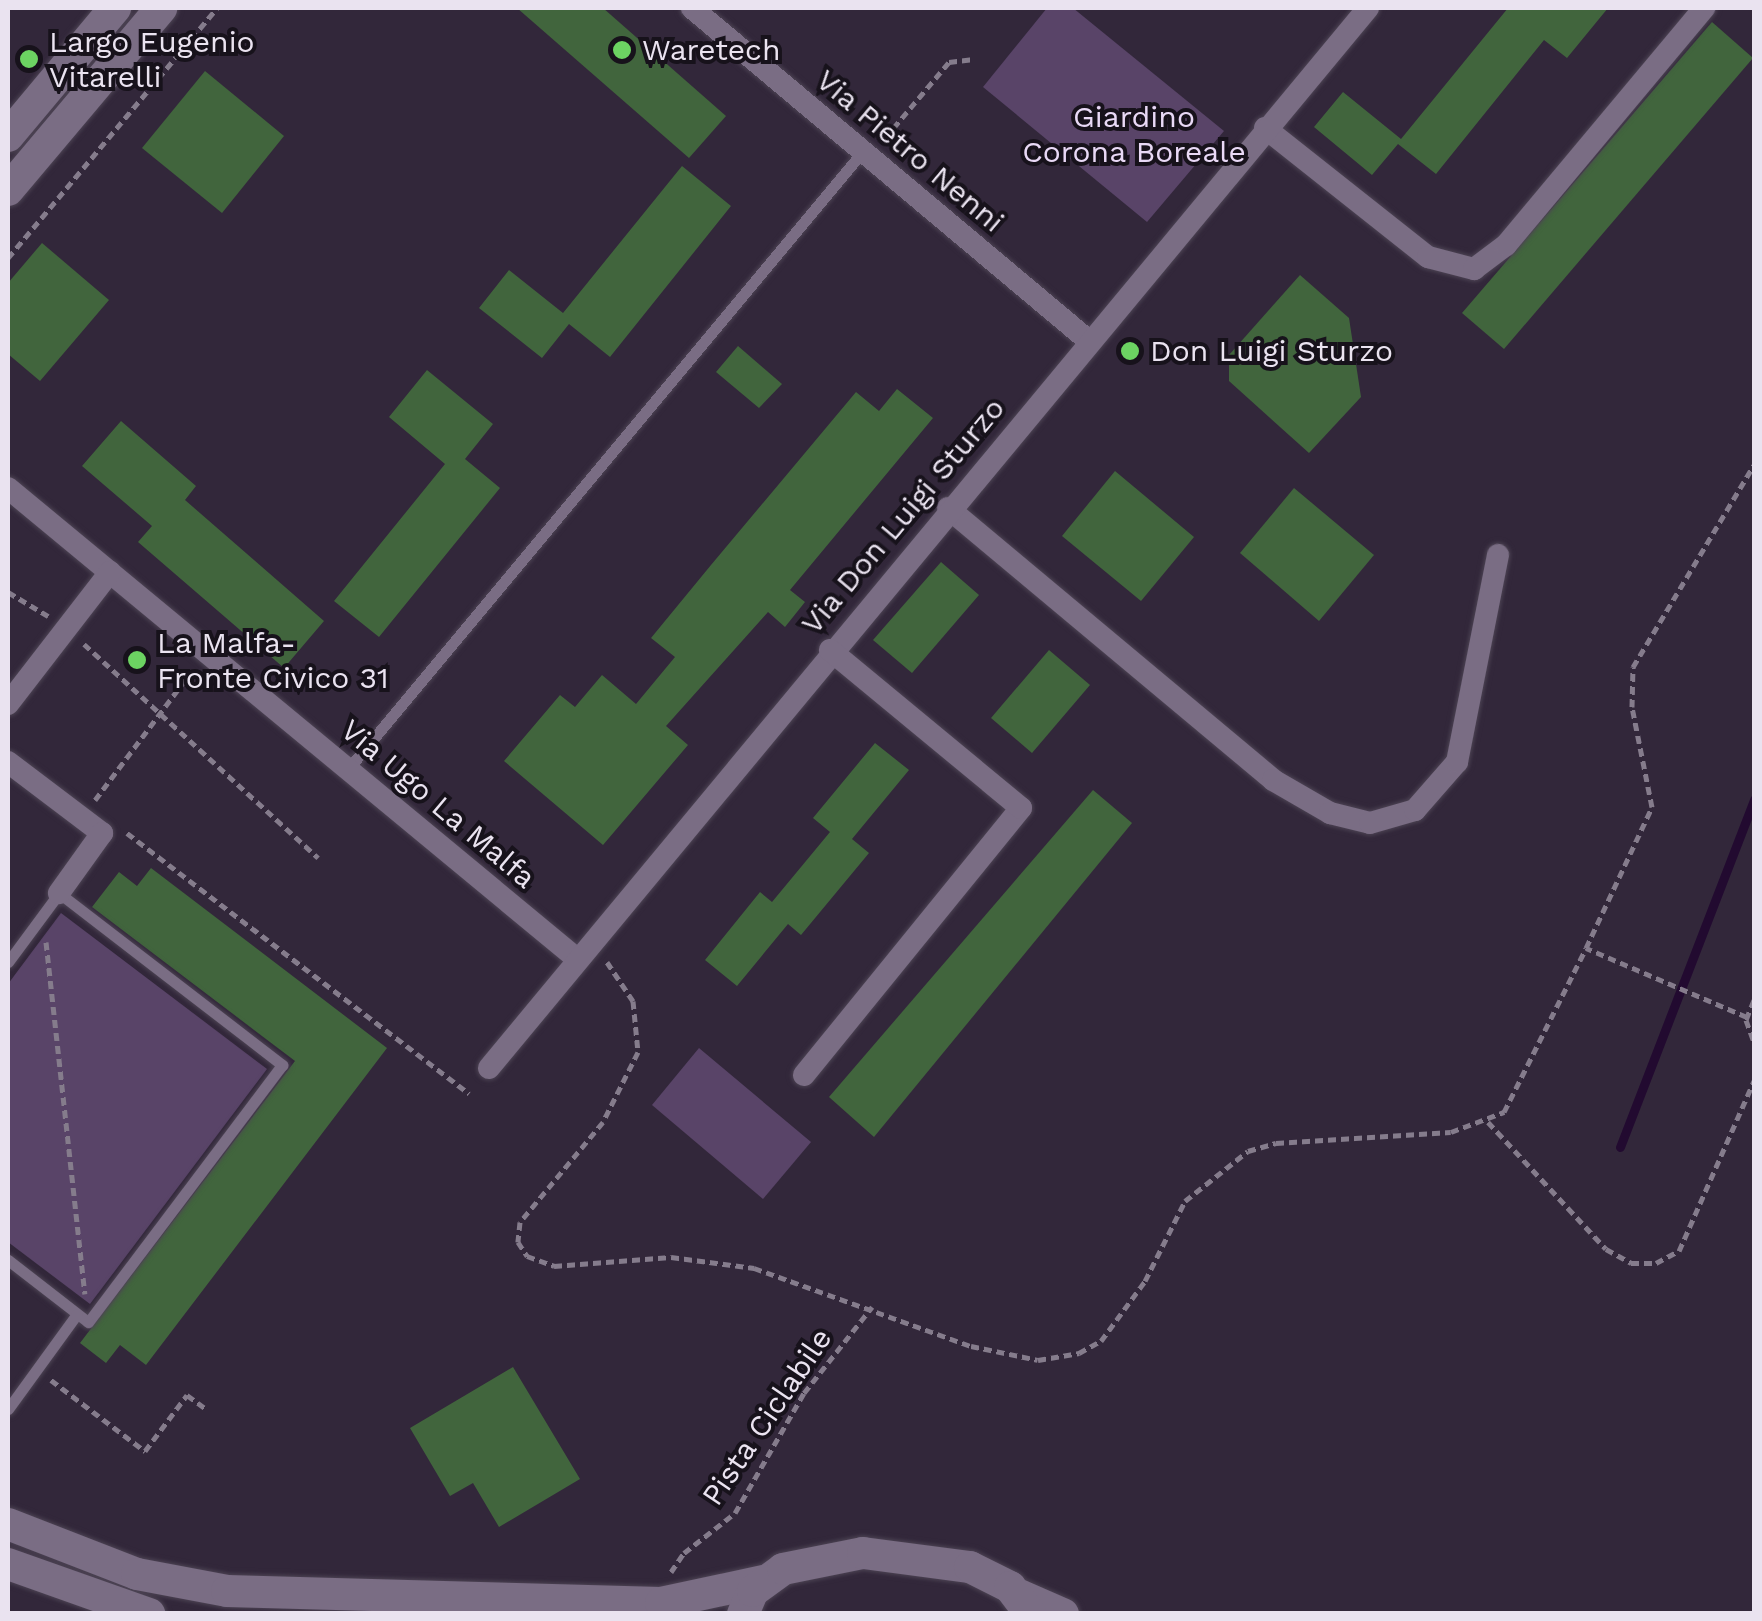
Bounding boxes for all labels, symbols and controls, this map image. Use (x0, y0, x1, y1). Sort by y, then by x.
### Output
place label: Largo Eugenio Vitarelli (49, 24, 255, 94)
place label: Waretech (642, 32, 780, 68)
marker: Waretech (611, 39, 633, 61)
marker: Largo Eugenio Vitarelli (18, 48, 40, 70)
street label: Via Pietro Nenni (809, 62, 1011, 240)
park label: Giardino Corona Boreale (1022, 99, 1246, 170)
place label: Don Luigi Sturzo (1150, 333, 1393, 369)
marker: Don Luigi Sturzo (1119, 340, 1141, 362)
street label: Via Don Luigi Sturzo (794, 390, 1012, 642)
place label: La Malfa- Fronte Civico 31 (157, 625, 389, 696)
marker: La Malfa- Fronte Civico 31 (126, 649, 148, 671)
street label: Via Ugo La Malfa (333, 712, 543, 896)
street label: Pista Ciclabile (694, 1321, 840, 1513)

